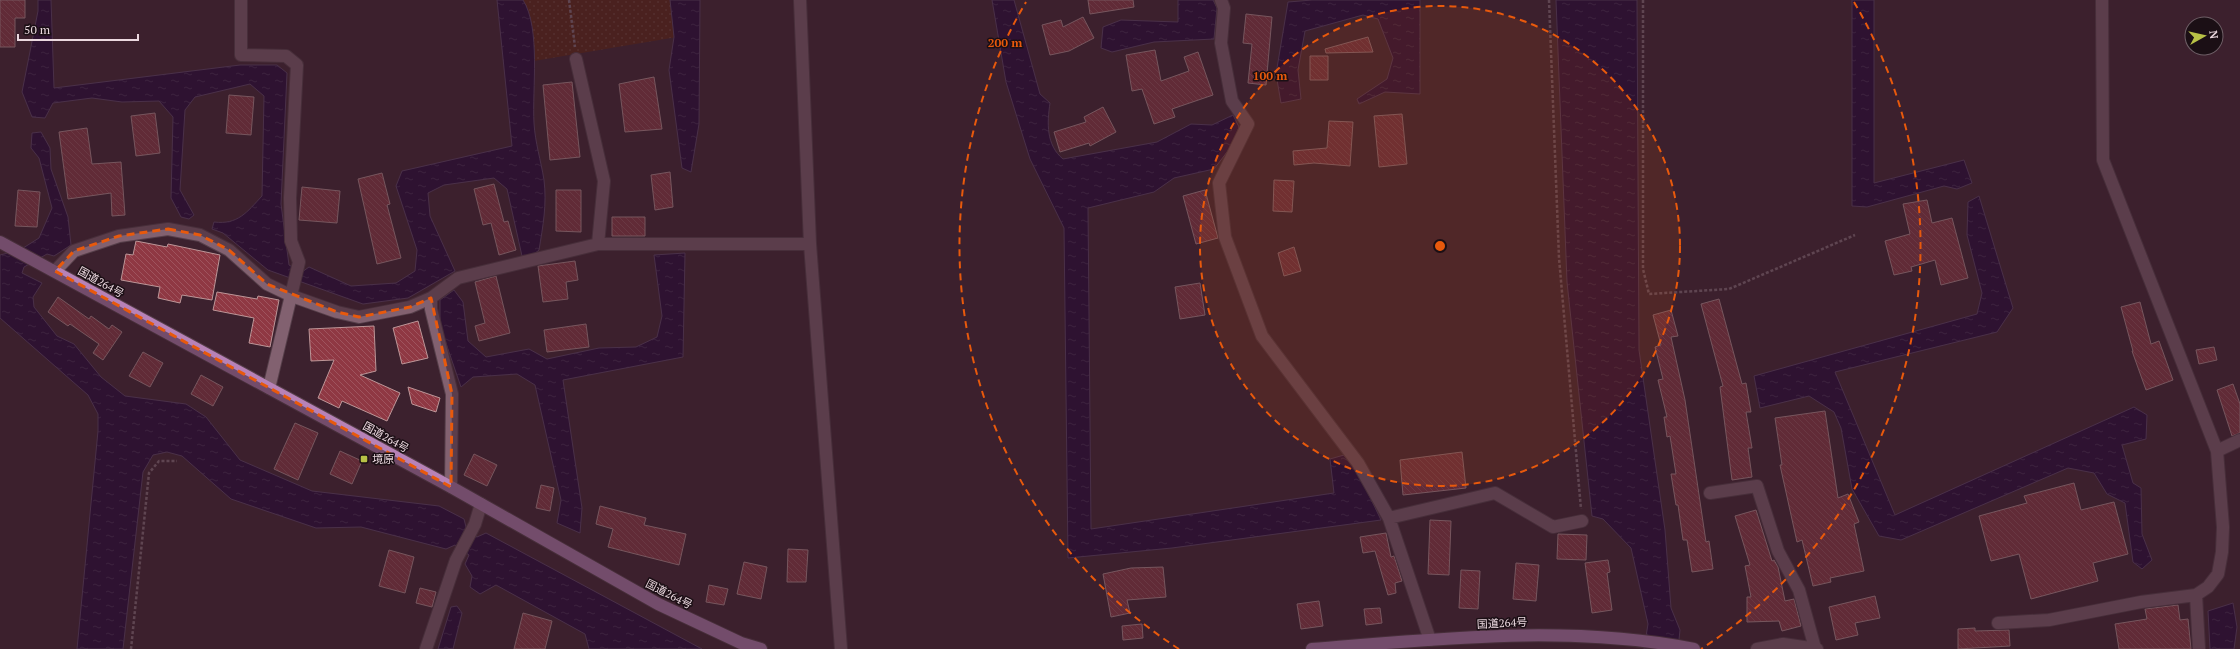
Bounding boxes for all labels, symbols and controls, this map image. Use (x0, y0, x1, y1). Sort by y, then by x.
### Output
scale bar (18, 16, 138, 42)
north arrow (2184, 16, 2224, 56)
text: 50 m (24, 22, 51, 37)
text: N (2206, 30, 2222, 40)
text: 200 m (988, 35, 1022, 50)
text: 100 m (1253, 68, 1287, 83)
centre of rings (1433, 239, 1447, 253)
street label: 国道264号 (75, 264, 127, 300)
street label: 国道264号 (360, 419, 412, 455)
place label: 境原 (372, 452, 394, 466)
marker: 境原 (359, 454, 369, 464)
street label: 国道264号 (643, 576, 695, 612)
street label: 国道264号 (1476, 615, 1528, 631)

